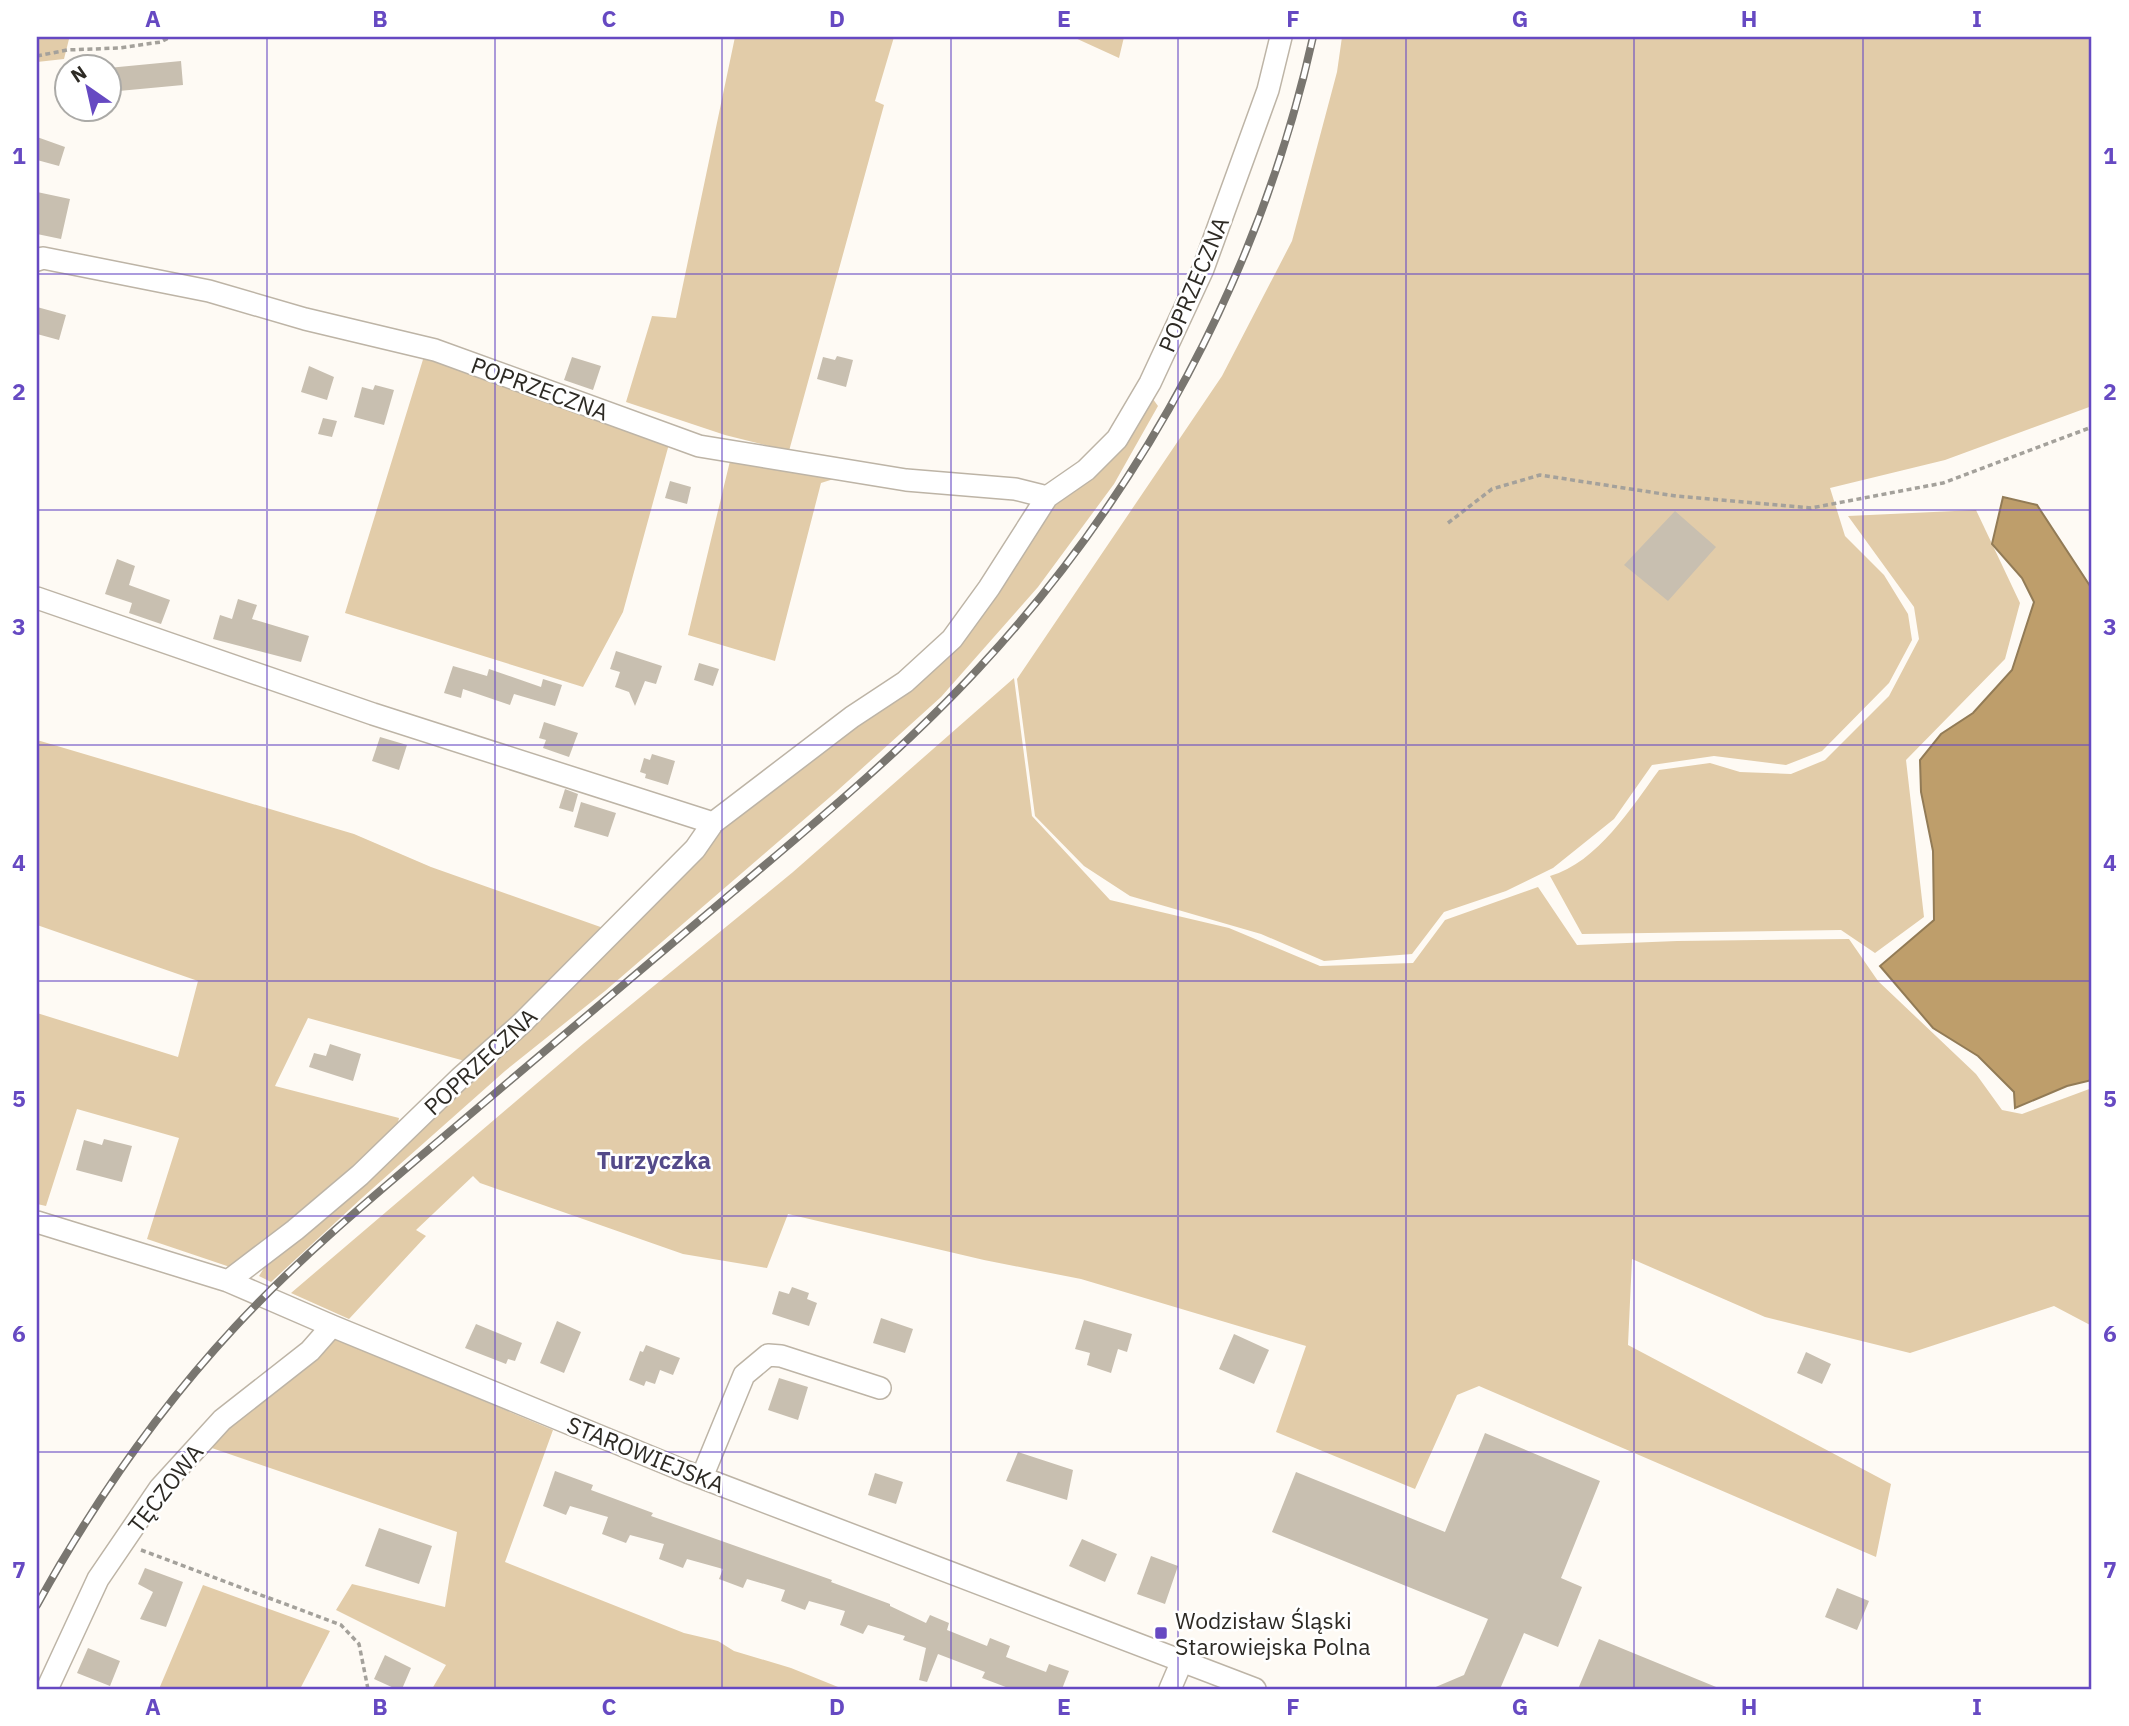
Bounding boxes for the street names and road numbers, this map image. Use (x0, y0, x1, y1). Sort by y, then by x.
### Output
street label: POPRZECZNA (1151, 212, 1235, 356)
street label: POPRZECZNA (467, 349, 613, 427)
street label: POPRZECZNA (417, 1001, 543, 1121)
street label: STAROWIEJSKA (563, 1409, 729, 1499)
street label: TĘCZOWA (121, 1437, 209, 1539)

